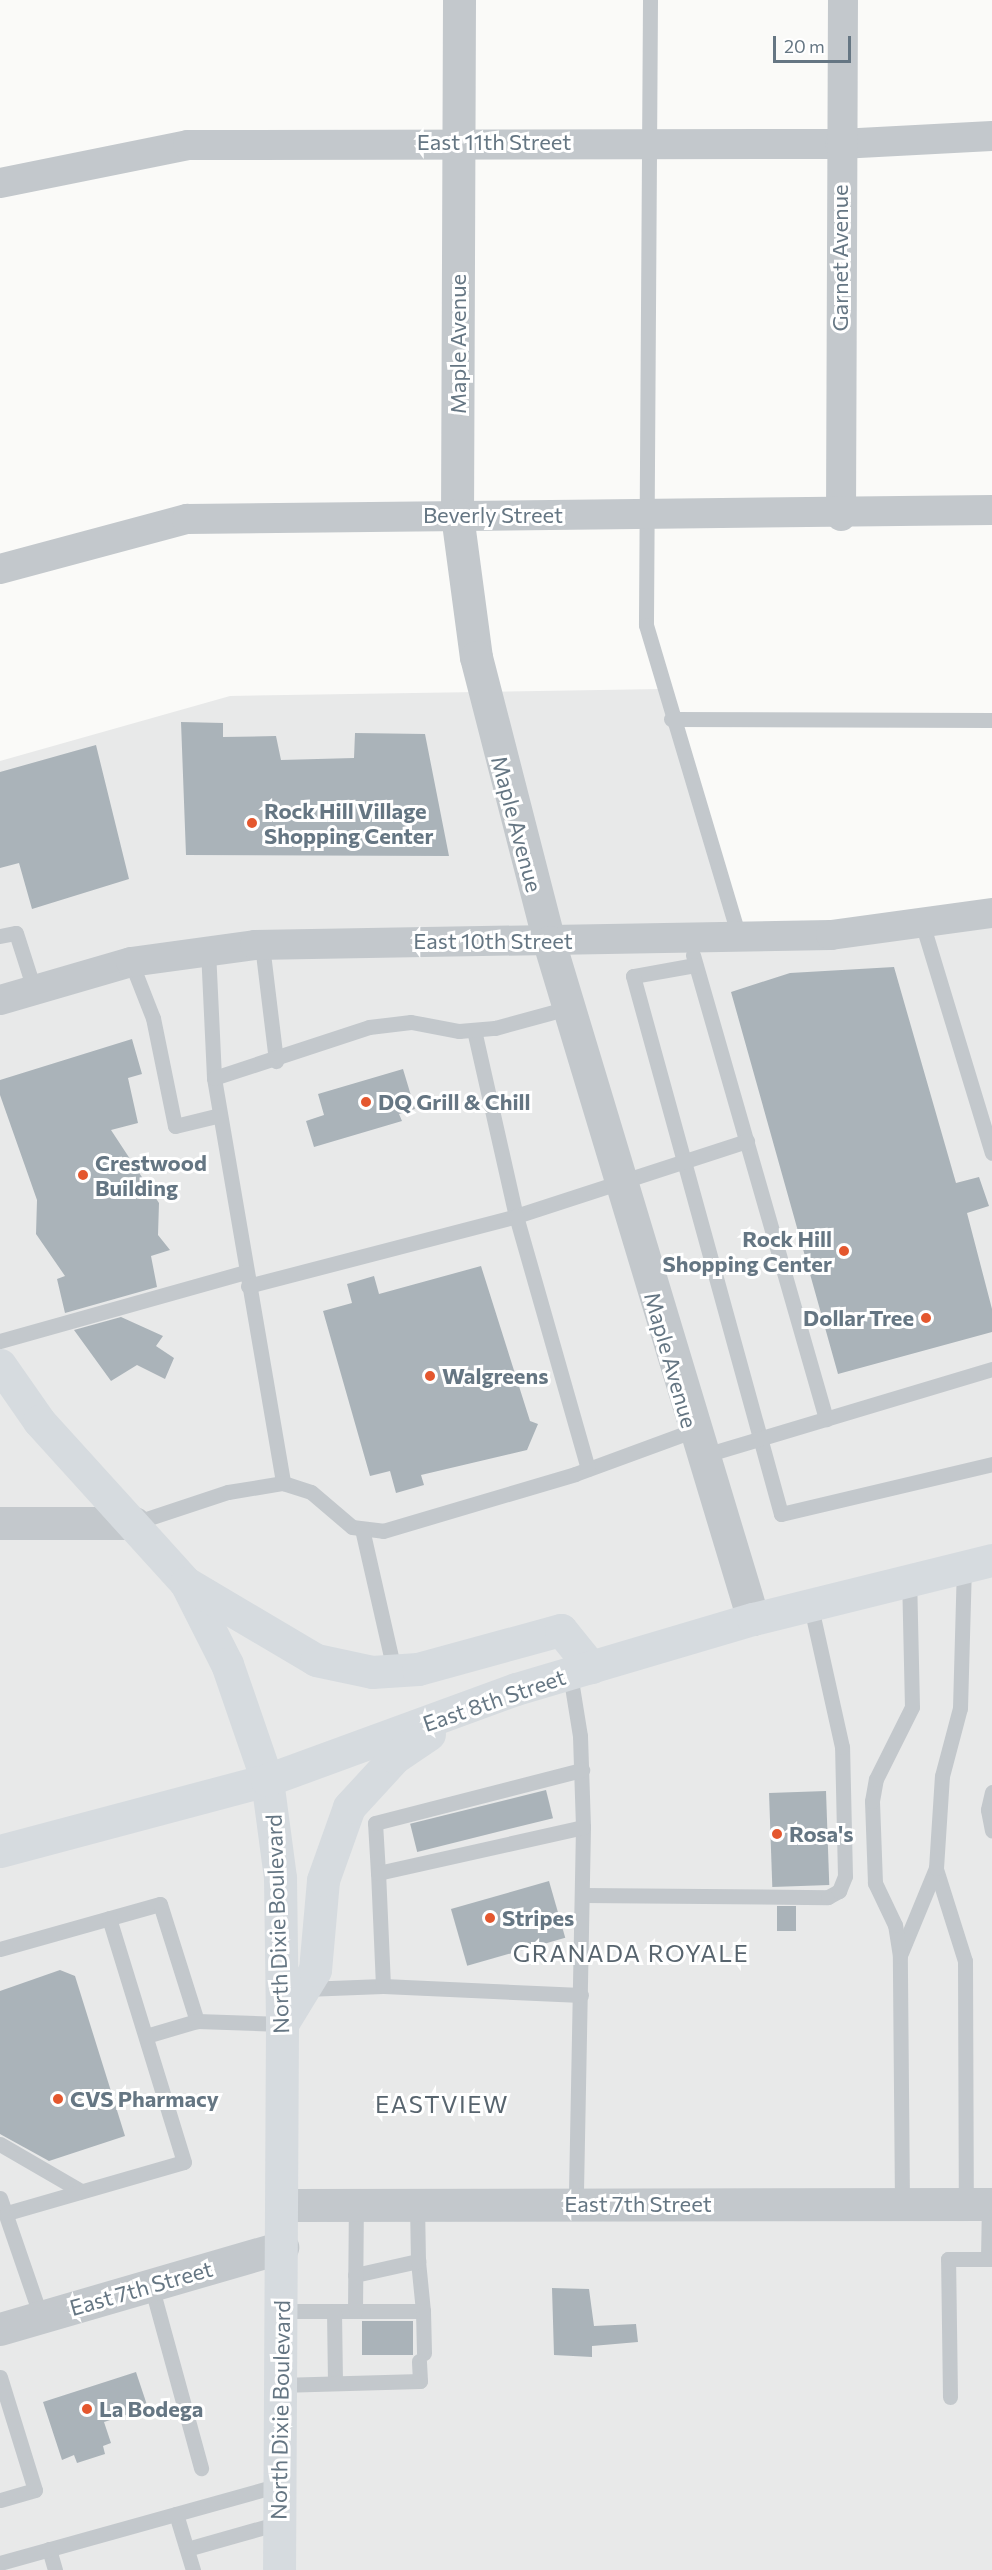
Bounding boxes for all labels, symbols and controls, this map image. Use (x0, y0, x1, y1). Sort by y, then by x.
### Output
scale bar (776, 24, 854, 62)
text: 20 m (784, 35, 825, 57)
street label: East 11th Street (417, 129, 571, 155)
street label: Garnet Avenue (827, 184, 853, 332)
street label: Maple Avenue (445, 274, 471, 414)
street label: Beverly Street (423, 502, 563, 528)
street label: Maple Avenue (486, 753, 548, 895)
place label: Rock Hill Village Shopping Center (264, 797, 433, 848)
marker: Rock Hill Village Shopping Center (245, 816, 259, 830)
street label: East 10th Street (413, 928, 573, 954)
place label: DQ Grill & Chill (378, 1089, 531, 1115)
marker: DQ Grill & Chill (359, 1095, 373, 1109)
place label: Crestwood Building (95, 1149, 207, 1200)
marker: Crestwood Building (76, 1168, 90, 1182)
place label: Rock Hill Shopping Center (663, 1225, 832, 1276)
marker: Rock Hill Shopping Center (837, 1244, 851, 1258)
street label: Maple Avenue (639, 1289, 703, 1431)
place label: Dollar Tree (803, 1305, 914, 1331)
marker: Dollar Tree (919, 1311, 933, 1325)
place label: Walgreens (442, 1363, 548, 1389)
marker: Walgreens (423, 1369, 437, 1383)
street label: East 8th Street (419, 1663, 569, 1737)
street label: North Dixie Boulevard (260, 1814, 294, 2034)
place label: Rosa's (789, 1821, 853, 1847)
marker: Rosa's (770, 1827, 784, 1841)
place label: Stripes (502, 1905, 574, 1931)
marker: Stripes (483, 1911, 497, 1925)
district label: GRANADA ROYALE (513, 1939, 749, 1967)
place label: CVS Pharmacy (70, 2086, 219, 2112)
district label: EASTVIEW (375, 2090, 509, 2118)
marker: CVS Pharmacy (51, 2092, 65, 2106)
street label: East 7th Street (564, 2191, 712, 2217)
street label: East 7th Street (67, 2255, 215, 2321)
street label: North Dixie Boulevard (265, 2300, 295, 2520)
place label: La Bodega (99, 2396, 203, 2422)
marker: La Bodega (80, 2402, 94, 2416)

